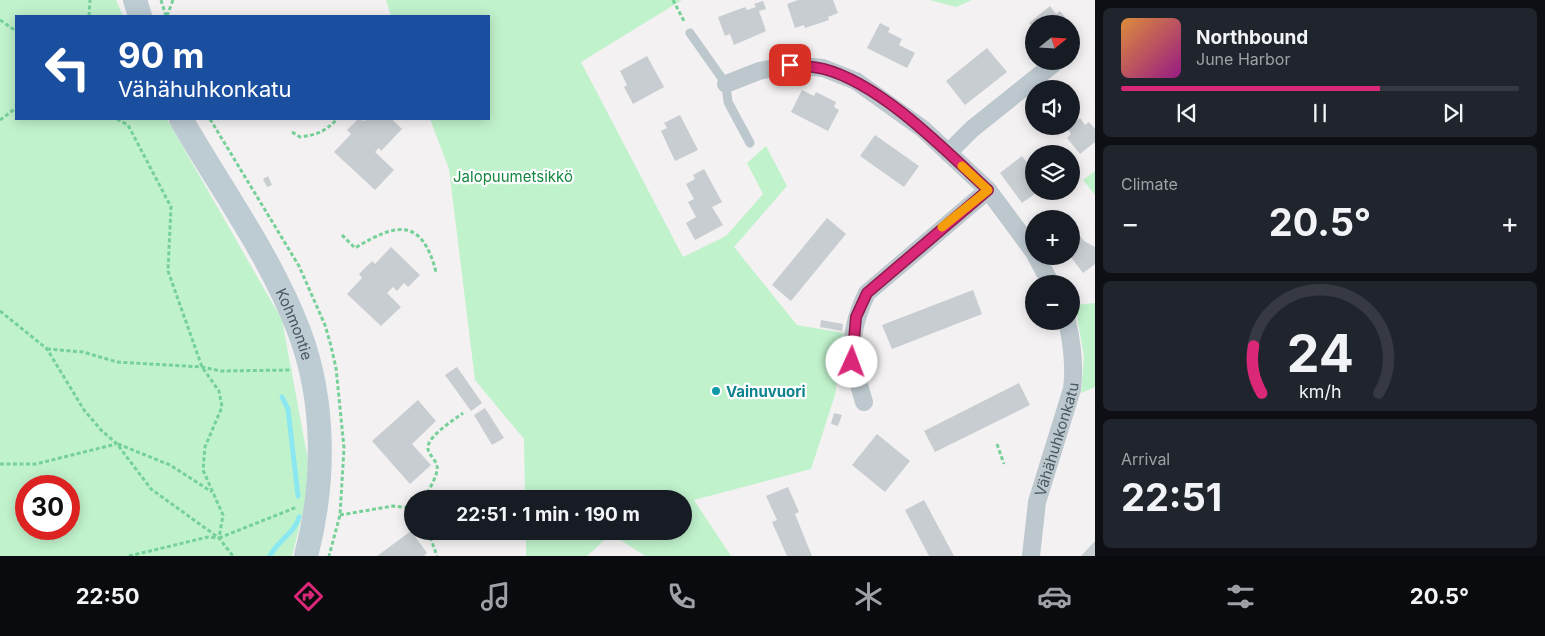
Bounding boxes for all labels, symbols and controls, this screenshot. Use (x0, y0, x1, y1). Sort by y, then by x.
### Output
north arrow (1025, 15, 1080, 70)
map controls (1025, 15, 1080, 330)
text: Northbound (1196, 26, 1308, 49)
text: 90 m (118, 34, 205, 76)
icon: left (35, 35, 100, 100)
pin (769, 44, 811, 86)
text: June Harbor (1196, 49, 1290, 69)
icon: arrive (776, 51, 804, 79)
text: Vähähuhkonkatu (118, 76, 291, 102)
button: sound (1025, 80, 1080, 135)
icon: previous (1173, 99, 1201, 127)
icon: pause (1306, 99, 1334, 127)
icon: next (1439, 99, 1467, 127)
button: layers (1025, 145, 1080, 200)
park label: Jalopuumetsikkö (453, 167, 573, 186)
text: Climate (1121, 174, 1178, 194)
text: 20.5° (1269, 199, 1371, 245)
text: − (1121, 206, 1140, 240)
text: + (1500, 206, 1519, 240)
button: + (1025, 210, 1080, 265)
button: − (1025, 275, 1080, 330)
street label: Kohmontie (272, 285, 317, 362)
text: 24 (1286, 322, 1354, 385)
position arrow (825, 335, 877, 387)
street label: Vähähuhkonkatu (1030, 381, 1082, 499)
text: km/h (1299, 381, 1341, 402)
place label: Vainuvuori (726, 382, 806, 401)
marker: Vainuvuori (710, 385, 722, 397)
text: Arrival (1121, 449, 1170, 469)
text: 22:51 (1121, 474, 1222, 520)
speed limit sign: 30 (15, 475, 80, 540)
text: 22:51 · 1 min · 190 m (456, 503, 640, 526)
icon: directions (291, 579, 326, 614)
icon: music (478, 579, 513, 614)
icon: phone (664, 579, 699, 614)
icon: climate (851, 579, 886, 614)
icon: car (1037, 579, 1072, 614)
icon: filters (1223, 579, 1258, 614)
text: 22:50 (76, 583, 140, 609)
text: 20.5° (1410, 583, 1469, 609)

